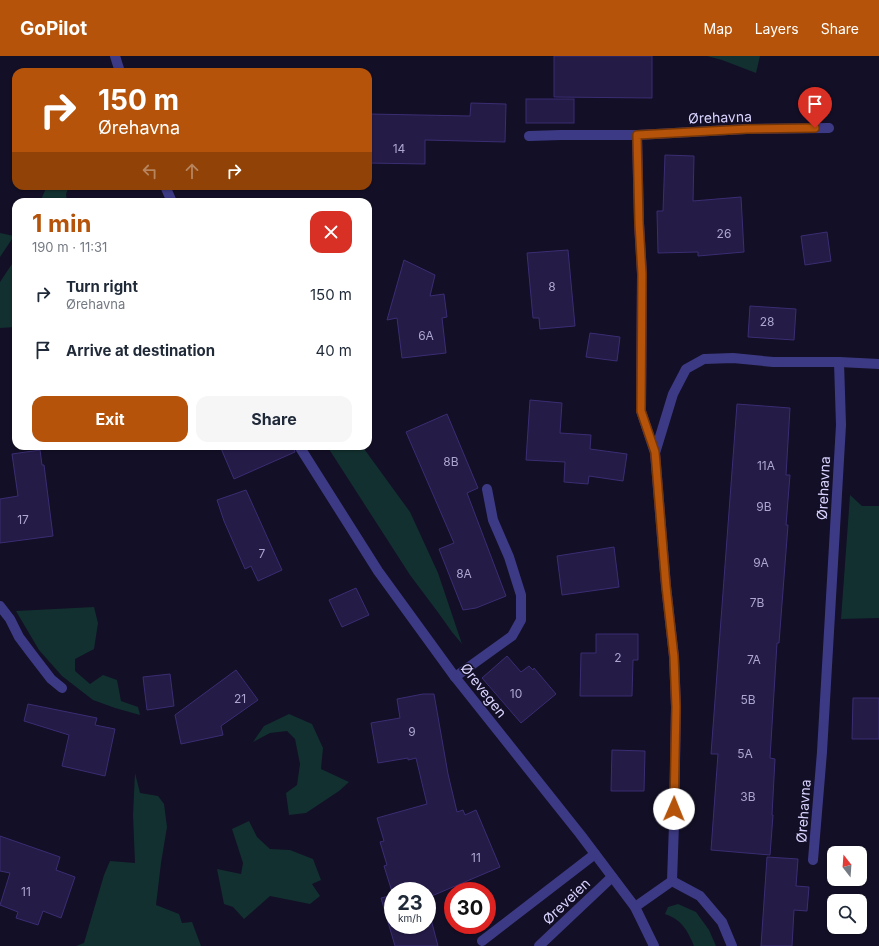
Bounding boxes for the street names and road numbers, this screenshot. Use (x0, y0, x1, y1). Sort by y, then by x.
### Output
street label: Ørehavna (688, 107, 752, 127)
street label: Ørehavna (813, 456, 833, 520)
street label: Ørevegen (457, 659, 511, 721)
street label: Ørehavna (792, 779, 814, 843)
street label: Øreveien (539, 874, 593, 928)

